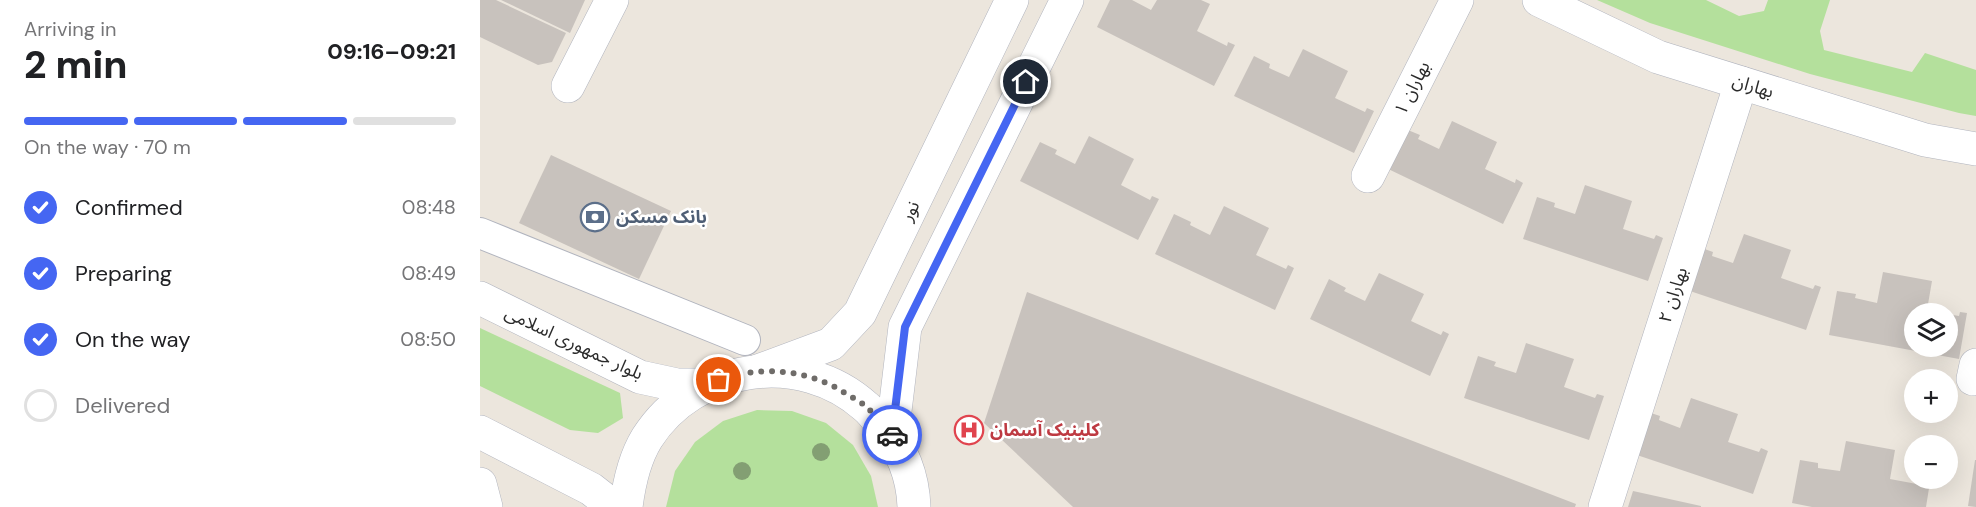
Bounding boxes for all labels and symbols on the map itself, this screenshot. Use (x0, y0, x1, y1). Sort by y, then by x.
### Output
pin (1000, 56, 1051, 107)
street label: بهاران ۱ (1388, 57, 1436, 119)
street label: بهاران (1729, 68, 1777, 104)
street label: نور (894, 197, 925, 226)
bank icon: بانک مسکن (579, 201, 611, 233)
place label: بانک مسکن (616, 205, 707, 229)
street label: بهاران ۲ (1653, 264, 1693, 326)
street label: بلوار جمهوری اسلامی (501, 300, 647, 386)
pin (693, 354, 744, 405)
courier (862, 405, 922, 465)
hospital icon: کلینیک آسمان (953, 414, 985, 446)
place label: کلینیک آسمان (990, 418, 1100, 442)

